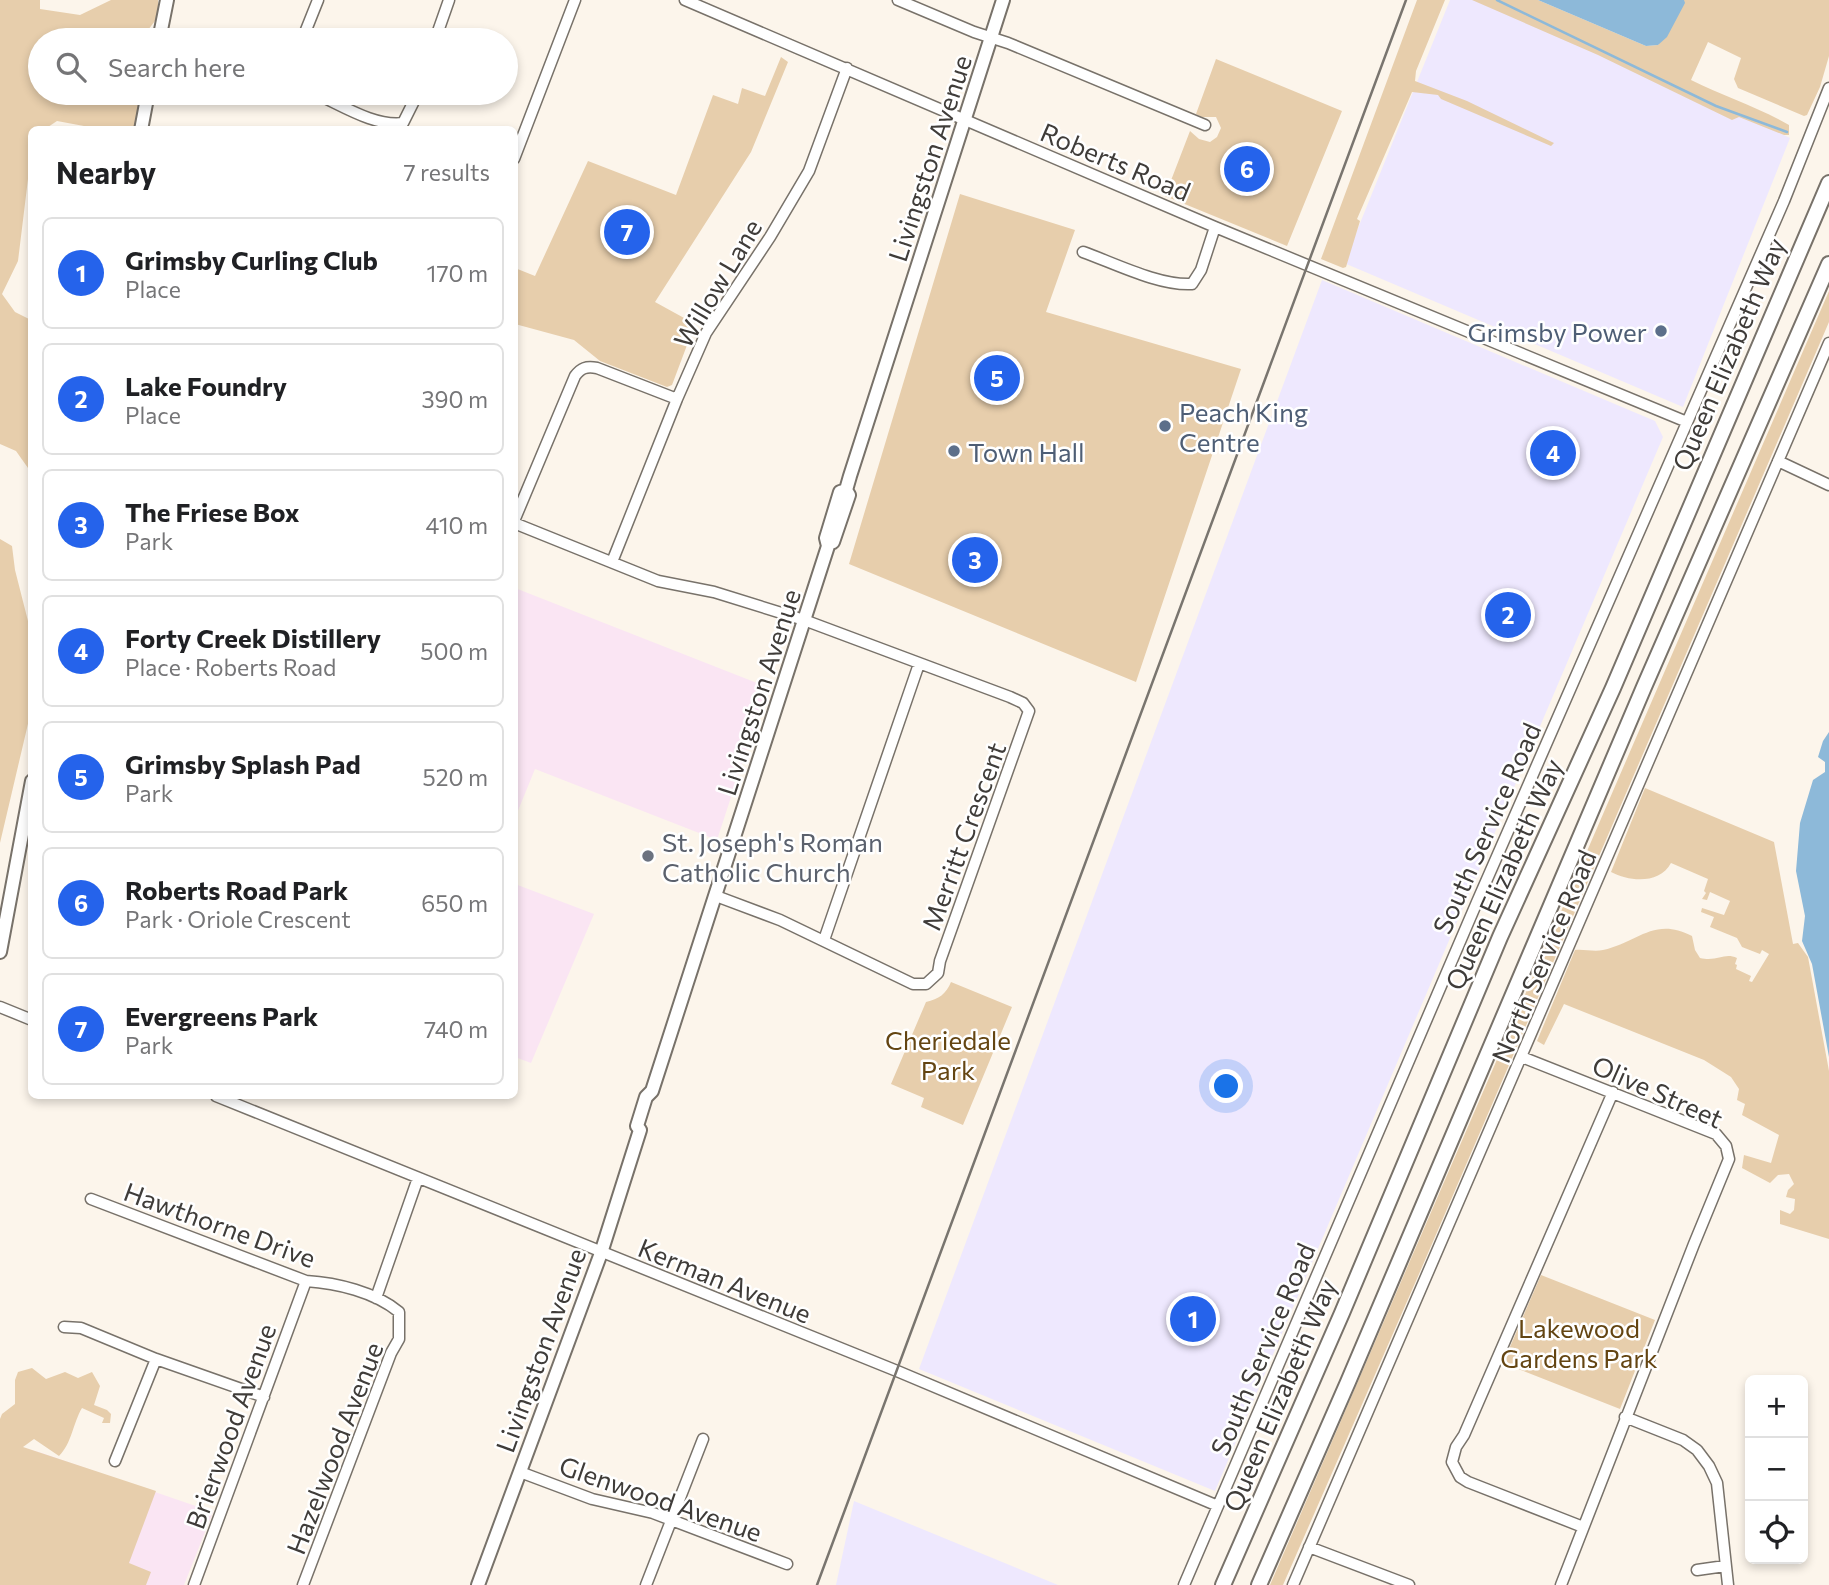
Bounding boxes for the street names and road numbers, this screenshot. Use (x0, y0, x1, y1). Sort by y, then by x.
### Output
street label: Livingston Avenue (881, 51, 977, 265)
street label: Roberts Road (1036, 116, 1196, 206)
street label: Willow Lane (667, 213, 767, 353)
street label: Queen Elizabeth Way (1665, 233, 1791, 475)
street label: Livingston Avenue (710, 585, 806, 799)
street label: South Service Road (1426, 718, 1546, 938)
street label: Merritt Crescent (915, 738, 1011, 934)
street label: Queen Elizabeth Way (1438, 754, 1568, 994)
street label: North Service Road (1484, 845, 1602, 1067)
street label: Olive Street (1588, 1048, 1728, 1134)
street label: Hawthorne Drive (120, 1175, 320, 1273)
street label: Kerman Avenue (634, 1231, 816, 1329)
street label: South Service Road (1203, 1238, 1321, 1460)
street label: Livingston Avenue (489, 1244, 591, 1456)
street label: Queen Elizabeth Way (1216, 1274, 1342, 1516)
street label: Brierwood Avenue (178, 1319, 282, 1533)
street label: Hazelwood Avenue (279, 1338, 389, 1558)
street label: Glenwood Avenue (556, 1449, 766, 1547)

